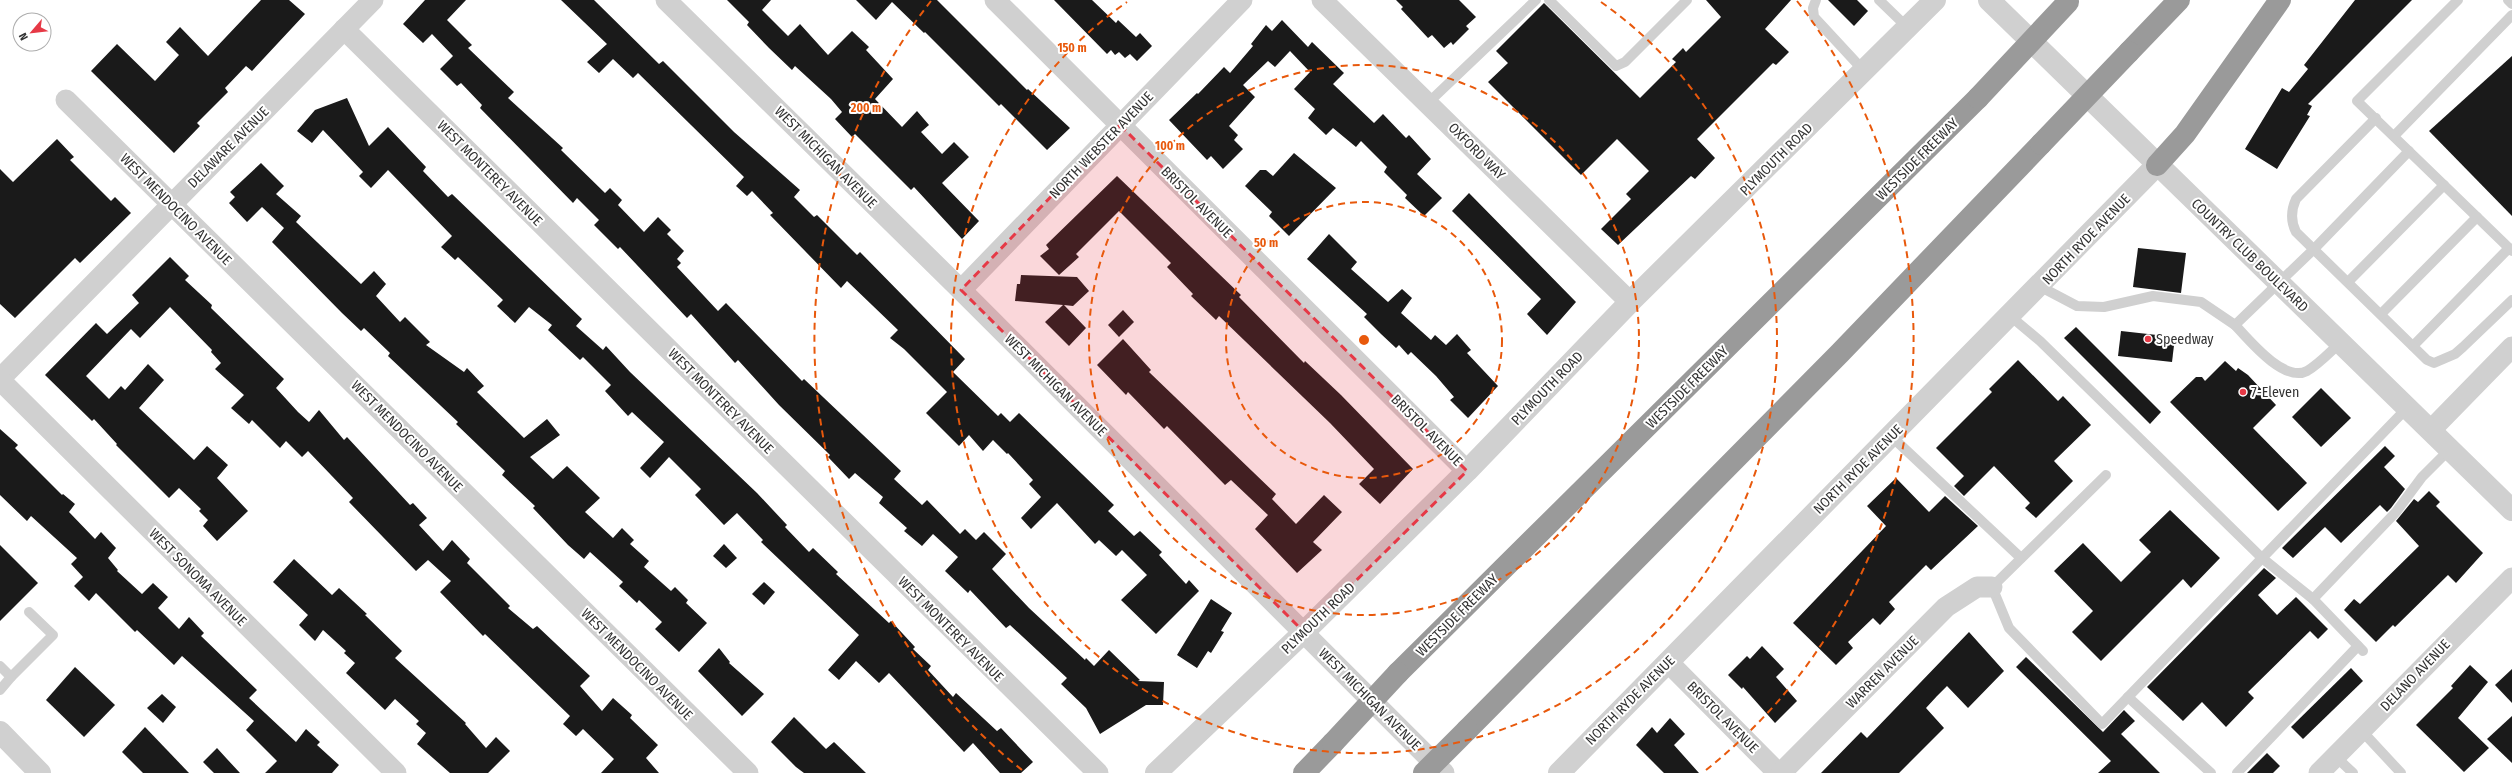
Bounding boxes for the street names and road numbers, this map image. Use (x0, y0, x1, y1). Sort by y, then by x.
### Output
street label: NORTH WEBSTER AVENUE (1046, 88, 1157, 202)
street label: DELAWARE AVENUE (184, 103, 273, 191)
street label: WEST MICHIGAN AVENUE (771, 103, 881, 212)
street label: WESTSIDE FREEWAY (1873, 115, 1962, 204)
street label: WEST MONTEREY AVENUE (433, 117, 546, 230)
street label: OXFORD WAY (1445, 119, 1509, 183)
street label: PLYMOUTH ROAD (1736, 119, 1816, 199)
street label: WEST MENDOCINO AVENUE (116, 150, 235, 269)
street label: BRISTOL AVENUE (1157, 163, 1236, 242)
street label: NORTH RYDE AVENUE (2039, 190, 2134, 288)
street label: COUNTRY CLUB BOULEVARD (2188, 195, 2312, 316)
street label: WEST MICHIGAN AVENUE (1001, 331, 1111, 440)
street label: WESTSIDE FREEWAY (1643, 343, 1732, 432)
street label: WEST MONTEREY AVENUE (664, 345, 777, 458)
street label: PLYMOUTH ROAD (1508, 348, 1587, 429)
street label: WEST MENDOCINO AVENUE (347, 377, 466, 496)
street label: BRISTOL AVENUE (1387, 391, 1466, 470)
street label: NORTH RYDE AVENUE (1810, 421, 1907, 518)
street label: WEST SONOMA AVENUE (145, 525, 250, 630)
street label: WESTSIDE FREEWAY (1413, 571, 1502, 660)
street label: WEST MONTEREY AVENUE (894, 573, 1007, 686)
street label: PLYMOUTH ROAD (1278, 579, 1359, 658)
street label: WEST MENDOCINO AVENUE (577, 605, 696, 724)
street label: WARREN AVENUE (1843, 632, 1922, 712)
street label: DELANO AVENUE (2377, 636, 2454, 715)
street label: WEST MICHIGAN AVENUE (1315, 645, 1425, 754)
street label: NORTH RYDE AVENUE (1582, 652, 1679, 749)
street label: BRISTOL AVENUE (1683, 678, 1762, 757)

